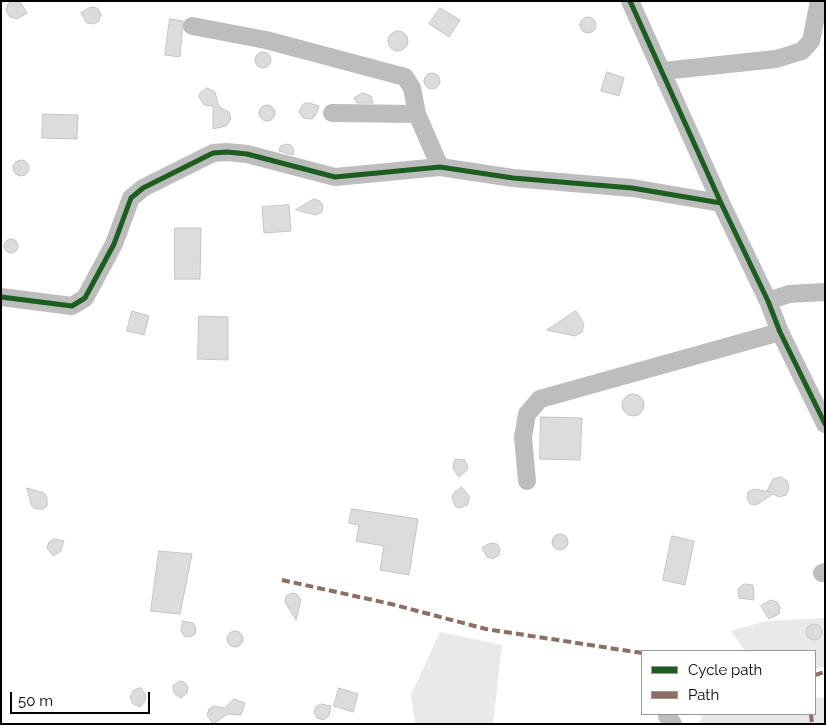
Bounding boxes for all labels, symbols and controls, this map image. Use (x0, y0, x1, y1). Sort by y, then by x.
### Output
legend (641, 650, 816, 715)
text: Cycle path (688, 661, 762, 679)
scale bar (12, 682, 152, 714)
text: Path (688, 686, 719, 704)
text: 50 m (18, 692, 53, 710)

